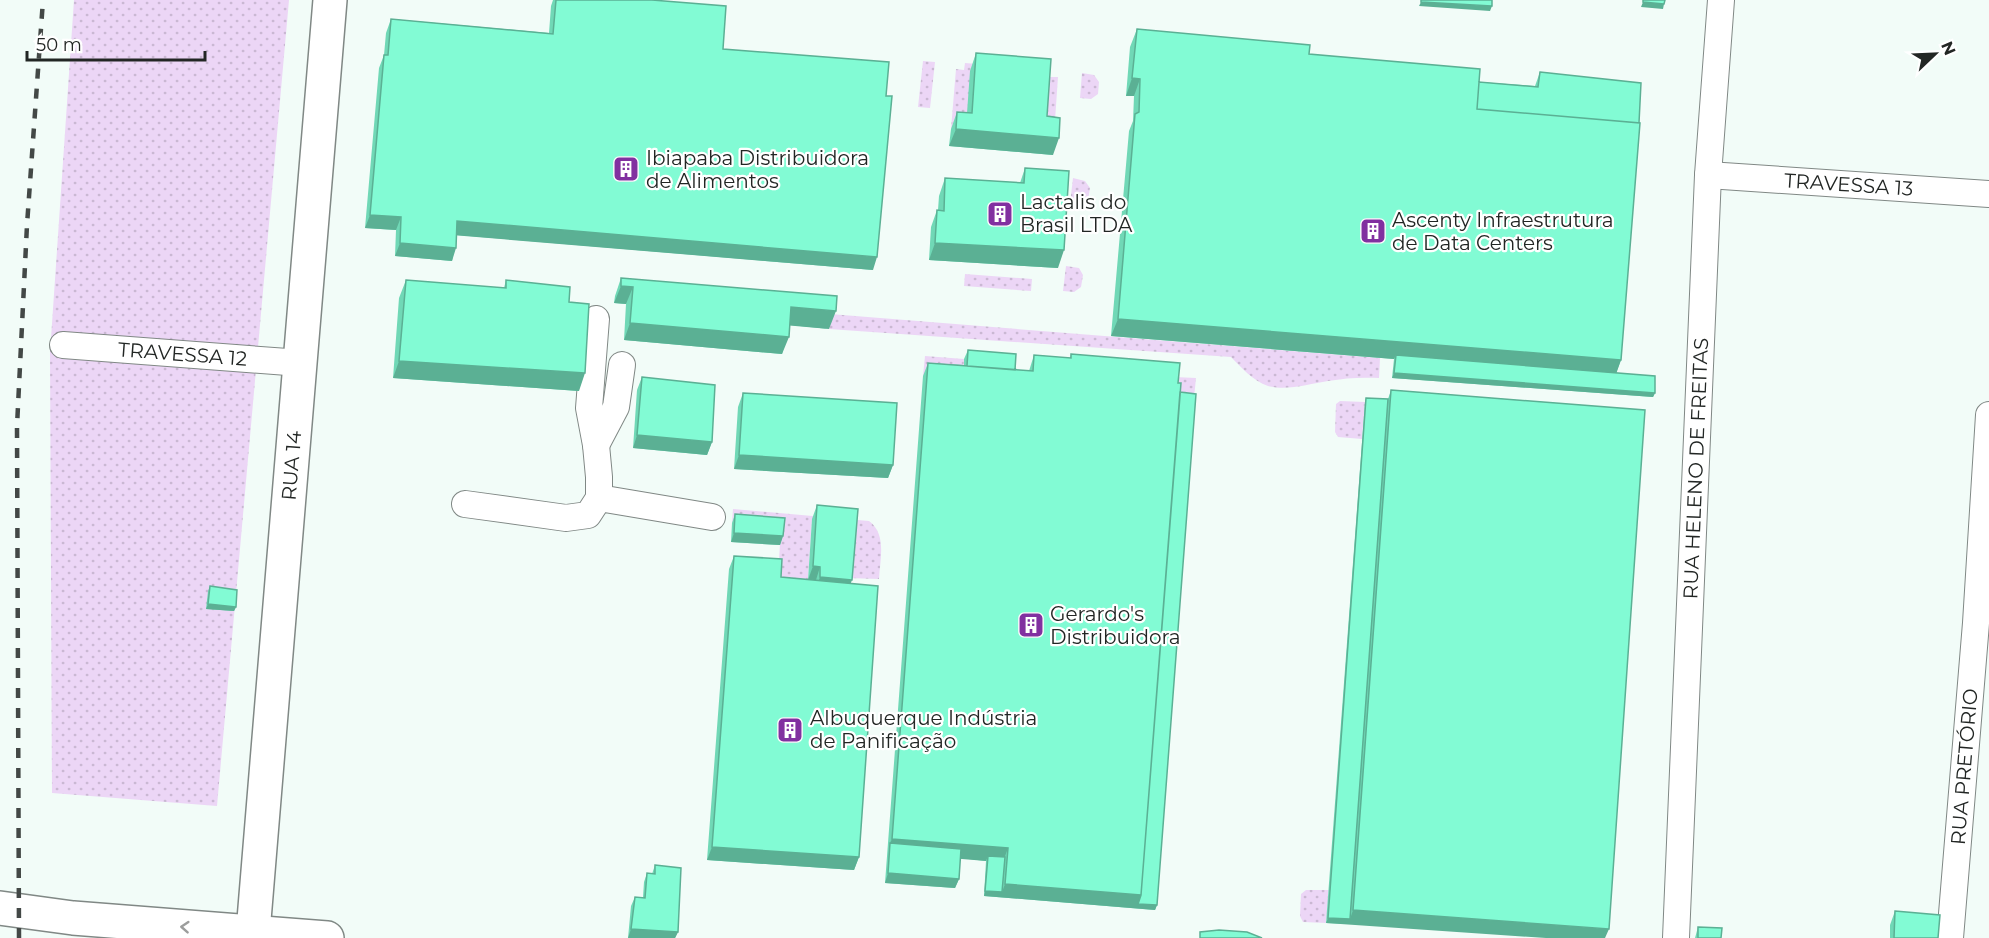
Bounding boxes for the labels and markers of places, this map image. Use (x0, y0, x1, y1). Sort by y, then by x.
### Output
place label: Ibiapaba Distribuidora de Alimentos (646, 146, 869, 193)
building icon: Ibiapaba Distribuidora de Alimentos (611, 154, 641, 184)
place label: Lactalis do Brasil LTDA (1020, 190, 1133, 237)
building icon: Lactalis do Brasil LTDA (985, 199, 1015, 229)
place label: Ascenty Infraestrutura de Data Centers (1392, 208, 1614, 255)
building icon: Ascenty Infraestrutura de Data Centers (1358, 216, 1388, 246)
place label: Gerardo's Distribuidora (1050, 602, 1181, 649)
building icon: Gerardo's Distribuidora (1016, 610, 1046, 640)
place label: Albuquerque Indústria de Panificação (810, 706, 1037, 753)
building icon: Albuquerque Indústria de Panificação (775, 715, 805, 745)

